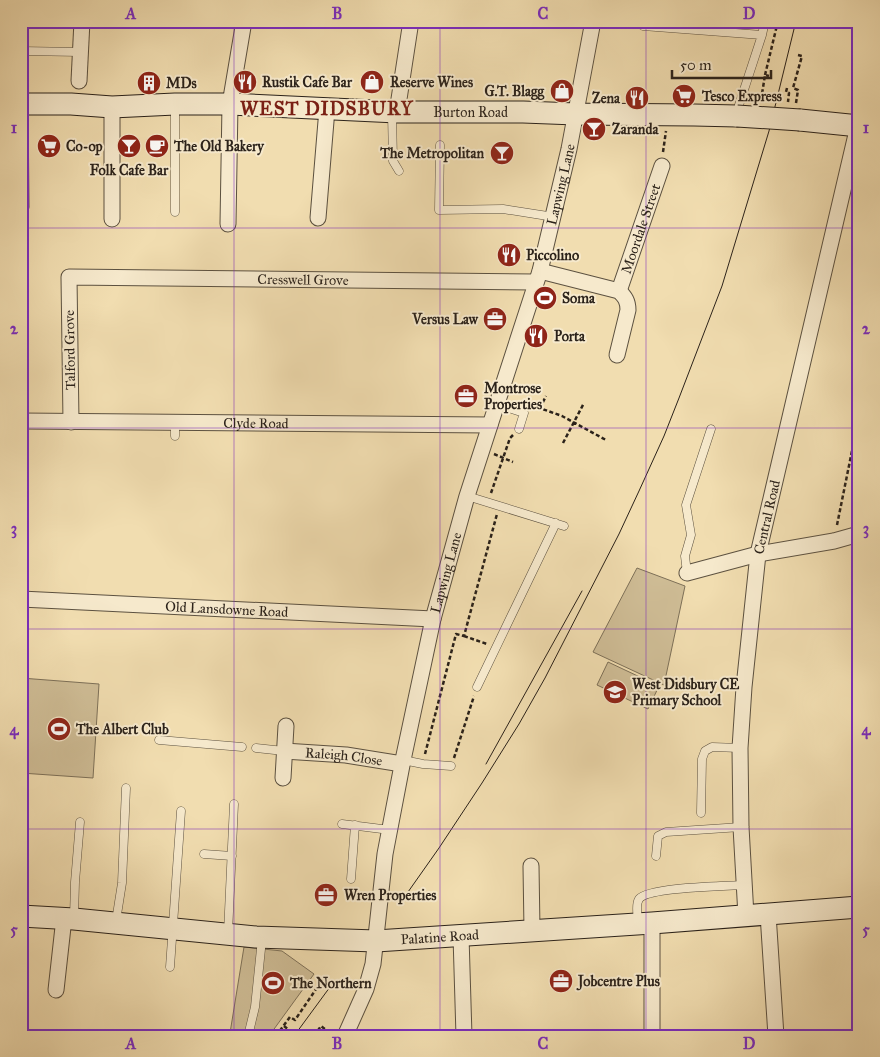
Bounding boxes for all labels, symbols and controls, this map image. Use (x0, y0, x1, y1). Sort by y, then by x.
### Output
text: A (125, 4, 137, 23)
text: B (332, 4, 342, 23)
text: C (538, 4, 549, 23)
text: D (743, 4, 756, 23)
scale bar (672, 48, 771, 80)
text: 50 m (680, 56, 712, 74)
restaurant icon: Rustik Cafe Bar (232, 69, 258, 95)
shop icon: Reserve Wines (359, 69, 385, 95)
building icon: MDs (136, 70, 162, 96)
place label: Rustik Cafe Bar (262, 74, 353, 91)
place label: Reserve Wines (390, 74, 473, 91)
place label: MDs (166, 75, 197, 92)
shop icon: G.T. Blagg (549, 78, 575, 104)
place label: G.T. Blagg (484, 83, 544, 101)
supermarket icon: Tesco Express (671, 83, 697, 109)
restaurant icon: Zena (624, 85, 650, 111)
place label: Tesco Express (701, 88, 782, 106)
place label: Zena (592, 90, 621, 107)
district label: WEST DIDSBURY (240, 97, 414, 120)
street label: Burton Road (433, 104, 508, 121)
bar icon: Zaranda (581, 116, 607, 142)
text: 1 (11, 118, 18, 137)
text: 1 (863, 118, 870, 137)
place label: Zaranda (612, 121, 659, 138)
supermarket icon: Co-op (36, 133, 62, 159)
bar icon: Folk Cafe Bar (116, 133, 142, 159)
cafe icon: The Old Bakery (144, 133, 170, 159)
place label: Co-op (66, 138, 103, 156)
place label: The Old Bakery (173, 138, 265, 156)
bar icon: The Metropolitan (489, 140, 515, 166)
street label: Lapwing Lane (543, 142, 578, 227)
place label: The Metropolitan (379, 145, 484, 163)
place label: Folk Cafe Bar (90, 162, 169, 179)
street label: Moordale Street (617, 181, 664, 276)
restaurant icon: Piccolino (496, 242, 522, 268)
place label: Piccolino (526, 247, 579, 264)
street label: Cresswell Grove (257, 271, 349, 289)
sports icon: Soma (532, 285, 558, 311)
place label: Soma (562, 290, 596, 307)
office icon: Versus Law (482, 306, 508, 332)
street label: Talford Grove (61, 310, 79, 390)
place label: Versus Law (411, 311, 479, 328)
text: 2 (10, 319, 19, 338)
text: 2 (862, 319, 871, 338)
restaurant icon: Porta (523, 323, 549, 349)
place label: Porta (554, 328, 586, 345)
place label: Montrose Properties (484, 380, 542, 414)
office icon: Montrose Properties (453, 383, 479, 409)
street label: Clyde Road (223, 414, 289, 432)
street label: Central Road (750, 478, 784, 556)
text: 3 (11, 519, 17, 539)
text: 3 (863, 519, 869, 539)
street label: Lapwing Lane (427, 530, 465, 615)
street label: Old Lansdowne Road (165, 598, 289, 620)
place label: West Didsbury CE Primary School (632, 676, 739, 710)
school or university icon: West Didsbury CE Primary School (602, 679, 628, 705)
sports icon: The Albert Club (46, 716, 72, 742)
text: 4 (10, 720, 20, 740)
text: 4 (862, 720, 872, 740)
place label: The Albert Club (75, 721, 169, 738)
street label: Raleigh Close (304, 744, 384, 769)
office icon: Wren Properties (313, 882, 339, 908)
place label: Wren Properties (344, 887, 436, 905)
text: 5 (10, 920, 18, 939)
text: 5 (862, 920, 870, 939)
street label: Palatine Road (400, 926, 480, 948)
office icon: Jobcentre Plus (548, 968, 574, 994)
sports icon: The Northern (260, 970, 286, 996)
place label: Jobcentre Plus (576, 973, 660, 991)
place label: The Northern (289, 975, 372, 992)
text: A (125, 1034, 137, 1053)
text: B (332, 1034, 342, 1053)
text: C (538, 1034, 549, 1053)
text: D (743, 1034, 756, 1053)

